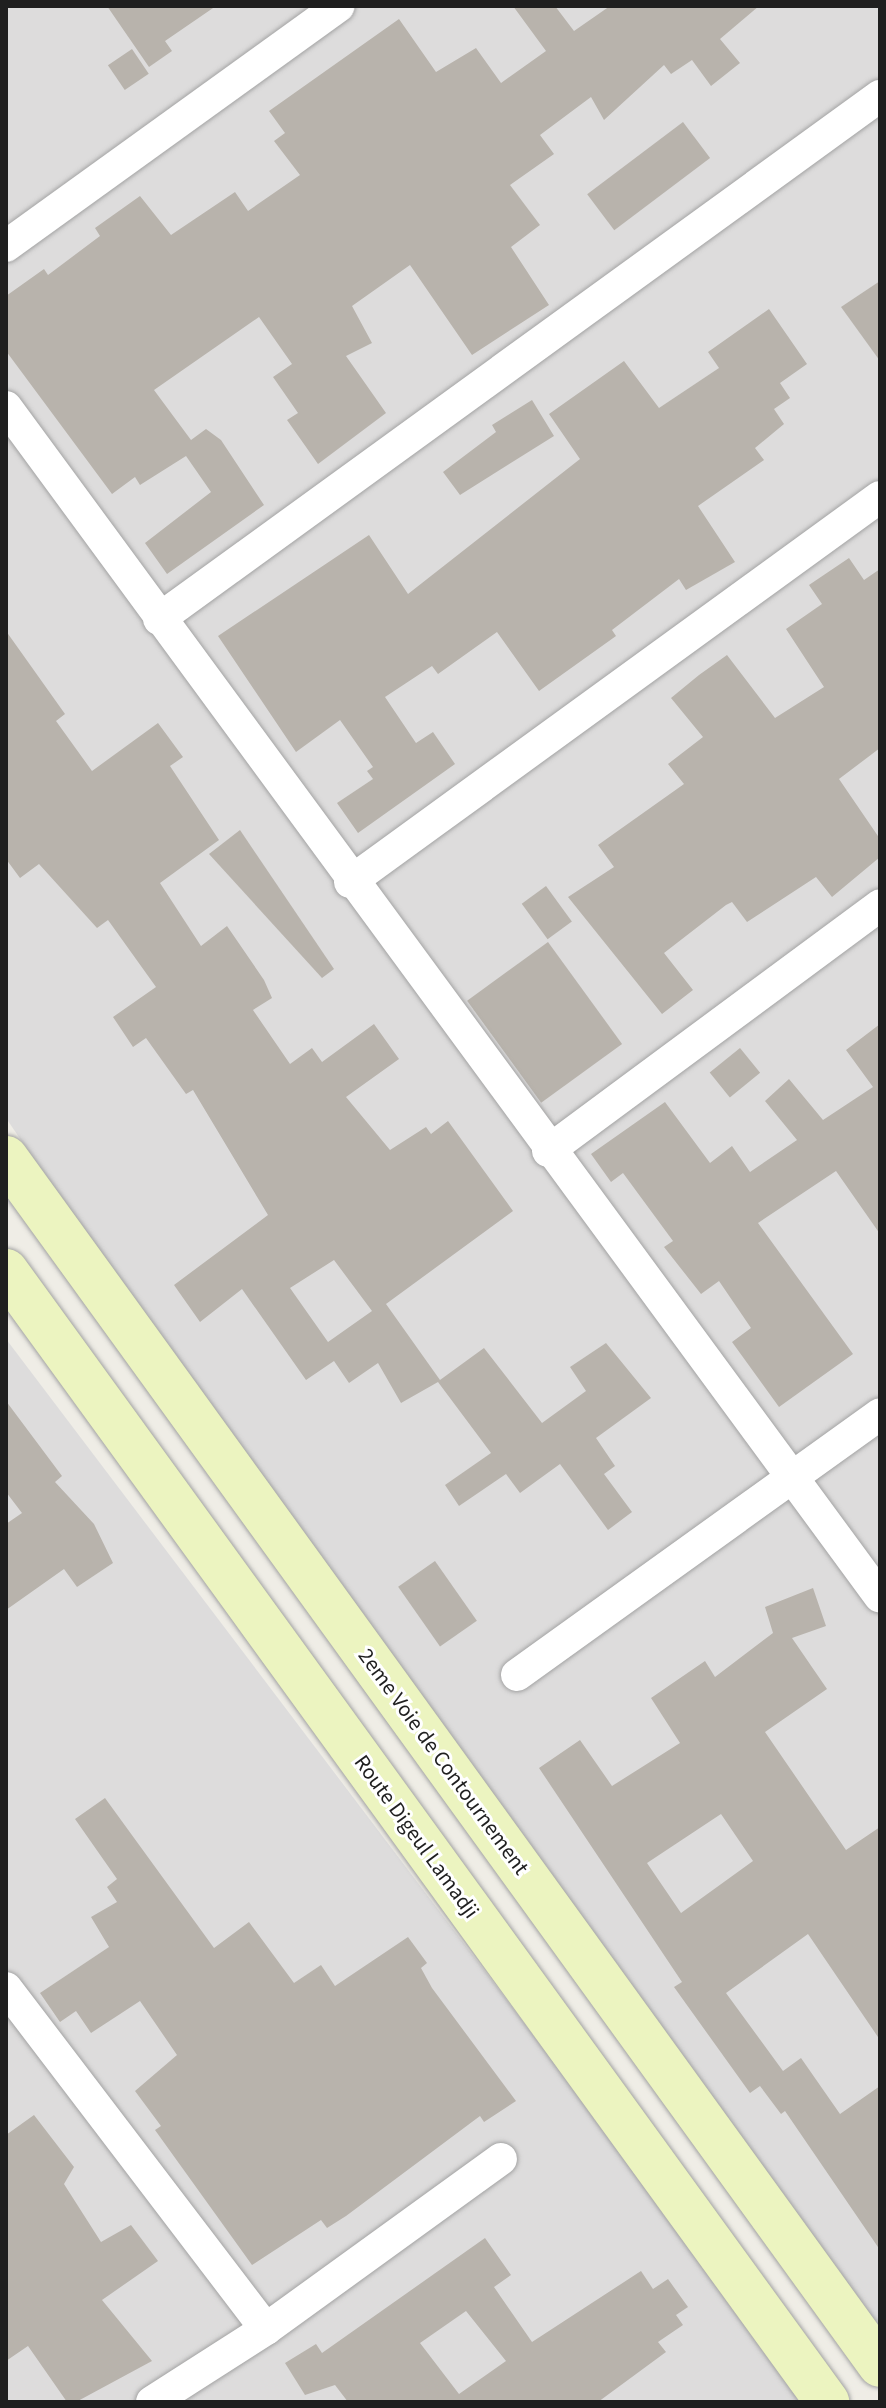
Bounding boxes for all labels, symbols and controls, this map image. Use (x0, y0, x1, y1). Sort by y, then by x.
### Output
street label: 2eme Voie de Contournement (352, 1644, 534, 1880)
street label: Route Digeul Lamadji (348, 1750, 484, 1924)

